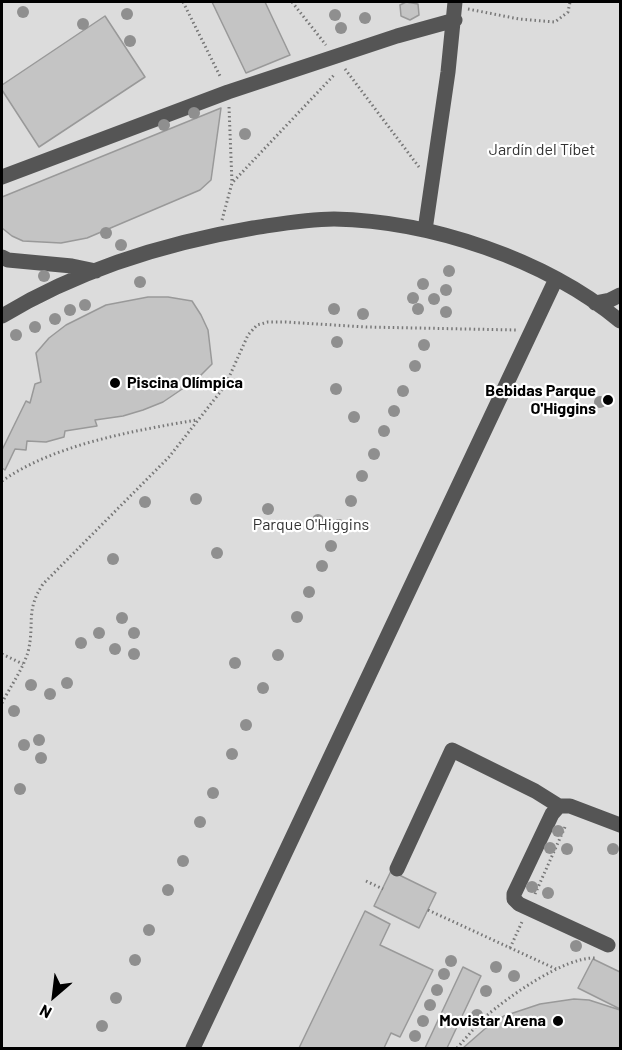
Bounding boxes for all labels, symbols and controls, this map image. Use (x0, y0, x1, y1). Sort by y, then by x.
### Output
park label: Jardín del Tíbet (489, 140, 595, 160)
place label: Piscina Olímpica (127, 373, 243, 393)
marker: Piscina Olímpica (108, 376, 122, 390)
place label: Bebidas Parque O'Higgins (485, 381, 596, 419)
marker: Bebidas Parque O'Higgins (601, 393, 615, 407)
park label: Parque O'Higgins (253, 515, 369, 535)
north arrow (24, 966, 84, 1026)
text: N (36, 1001, 54, 1023)
place label: Movistar Arena (439, 1011, 546, 1031)
marker: Movistar Arena (551, 1014, 565, 1028)

